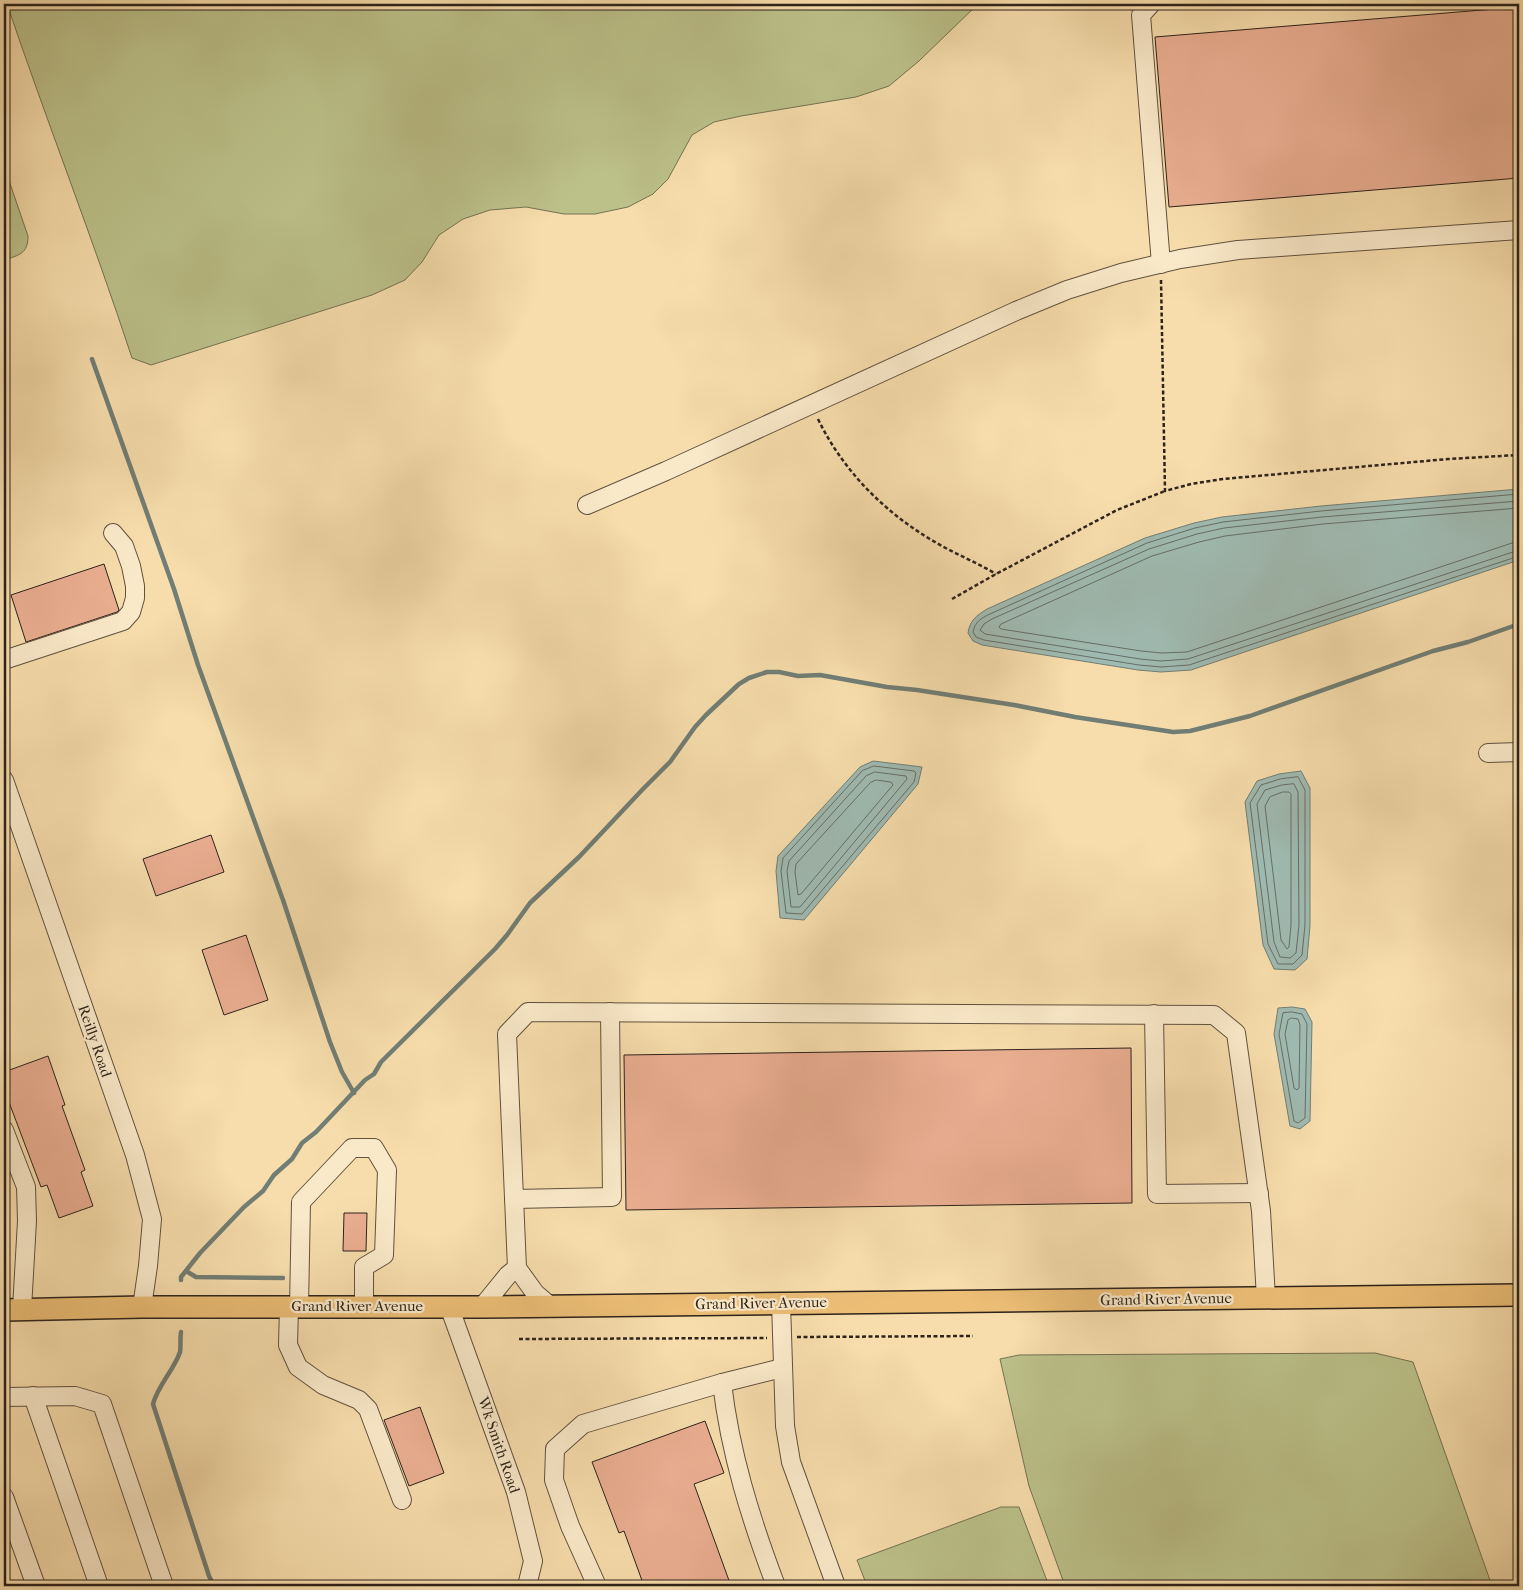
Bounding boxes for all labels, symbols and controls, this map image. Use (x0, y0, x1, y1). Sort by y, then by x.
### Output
street label: Reilly Road (74, 1003, 116, 1080)
street label: Grand River Avenue (1100, 1289, 1233, 1309)
street label: Grand River Avenue (695, 1293, 828, 1313)
street label: Grand River Avenue (291, 1297, 423, 1315)
street label: Wk Smith Road (474, 1394, 524, 1496)

